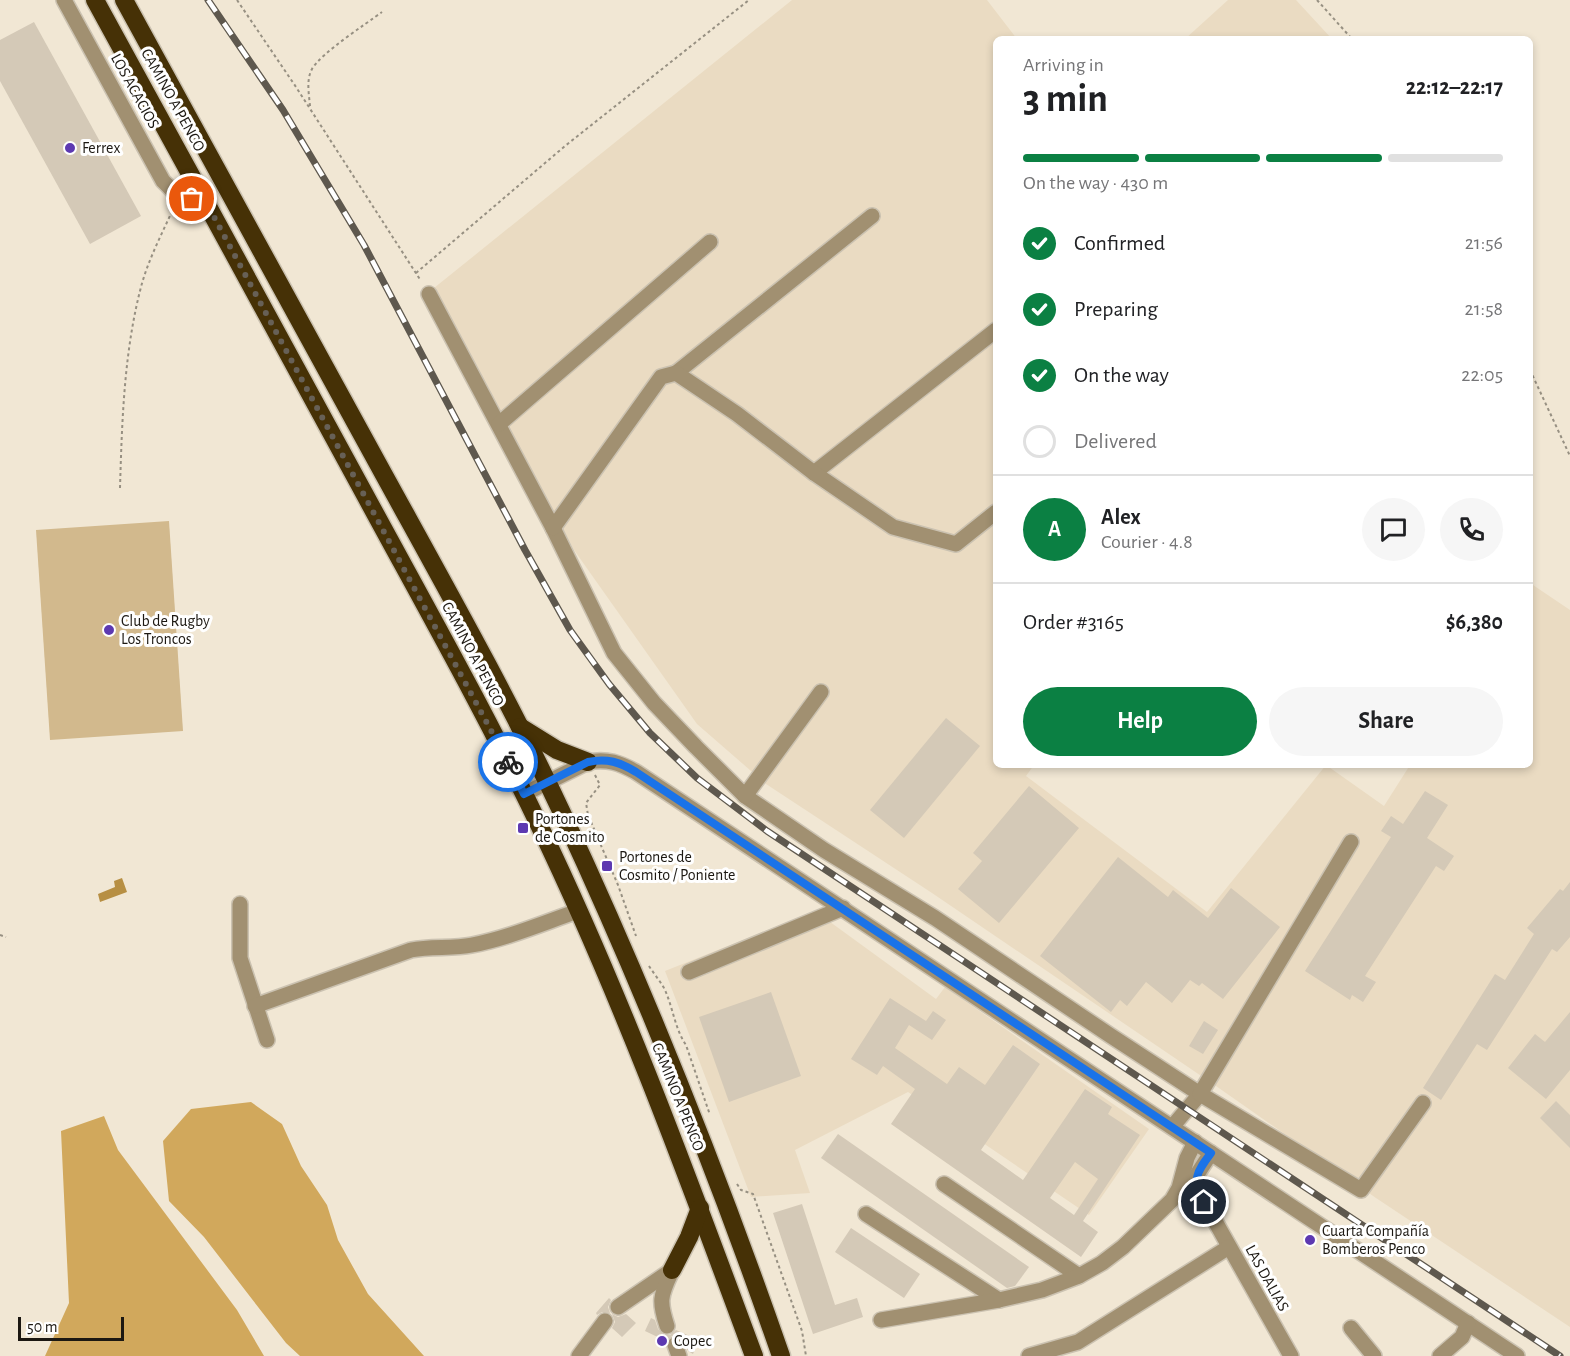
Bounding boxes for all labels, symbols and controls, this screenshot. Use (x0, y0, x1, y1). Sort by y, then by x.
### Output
street label: CAMINO A PENCO (138, 46, 208, 154)
street label: LOS ACACIOS (108, 51, 162, 131)
text: Arriving in (1023, 55, 1104, 75)
text: 22:12–22:17 (1406, 76, 1503, 98)
text: 3 min (1023, 80, 1108, 119)
place label: Ferrex (82, 140, 120, 156)
marker: Ferrex (63, 141, 77, 155)
pin (166, 173, 217, 224)
text: On the way · 430 m (1023, 173, 1168, 193)
icon: bag (175, 182, 208, 215)
icon: check (1023, 227, 1056, 260)
text: Confirmed (1074, 232, 1165, 254)
text: 21:56 (1465, 233, 1503, 253)
icon: check (1023, 293, 1056, 326)
text: Preparing (1074, 298, 1158, 320)
text: 21:58 (1465, 299, 1503, 319)
icon: check (1023, 359, 1056, 392)
text: On the way (1074, 364, 1169, 386)
text: 22:05 (1461, 365, 1503, 385)
text: Delivered (1074, 430, 1157, 452)
button: chat (1362, 498, 1425, 561)
button: phone (1440, 498, 1503, 561)
text: Alex (1101, 506, 1141, 528)
text: A (1048, 518, 1061, 540)
text: Courier · 4.8 (1101, 532, 1193, 552)
street label: CAMINO A PENCO (439, 599, 507, 709)
text: Order #3165 (1023, 611, 1124, 633)
text: $6,380 (1446, 611, 1503, 633)
place label: Club de Rugby Los Troncos (121, 613, 210, 647)
marker: Club de Rugby Los Troncos (102, 623, 116, 637)
button: Help (1023, 687, 1257, 756)
button: Share (1269, 687, 1503, 756)
courier (478, 732, 538, 792)
icon: bike (492, 746, 525, 779)
place label: Portones de Cosmito (535, 811, 605, 845)
marker: Portones de Cosmito (516, 821, 530, 835)
place label: Portones de Cosmito / Poniente (619, 849, 735, 883)
marker: Portones de Cosmito / Poniente (600, 859, 614, 873)
street label: CAMINO A PENCO (649, 1041, 707, 1153)
pin (1178, 1176, 1229, 1227)
icon: home (1187, 1185, 1220, 1218)
place label: Cuarta Compañía Bomberos Penco (1322, 1223, 1429, 1257)
marker: Cuarta Compañía Bomberos Penco (1303, 1233, 1317, 1247)
street label: LAS DALIAS (1242, 1242, 1292, 1314)
scale bar (18, 1314, 124, 1342)
text: 50 m (27, 1319, 58, 1335)
place label: Copec (674, 1333, 712, 1349)
marker: Copec (655, 1334, 669, 1348)

